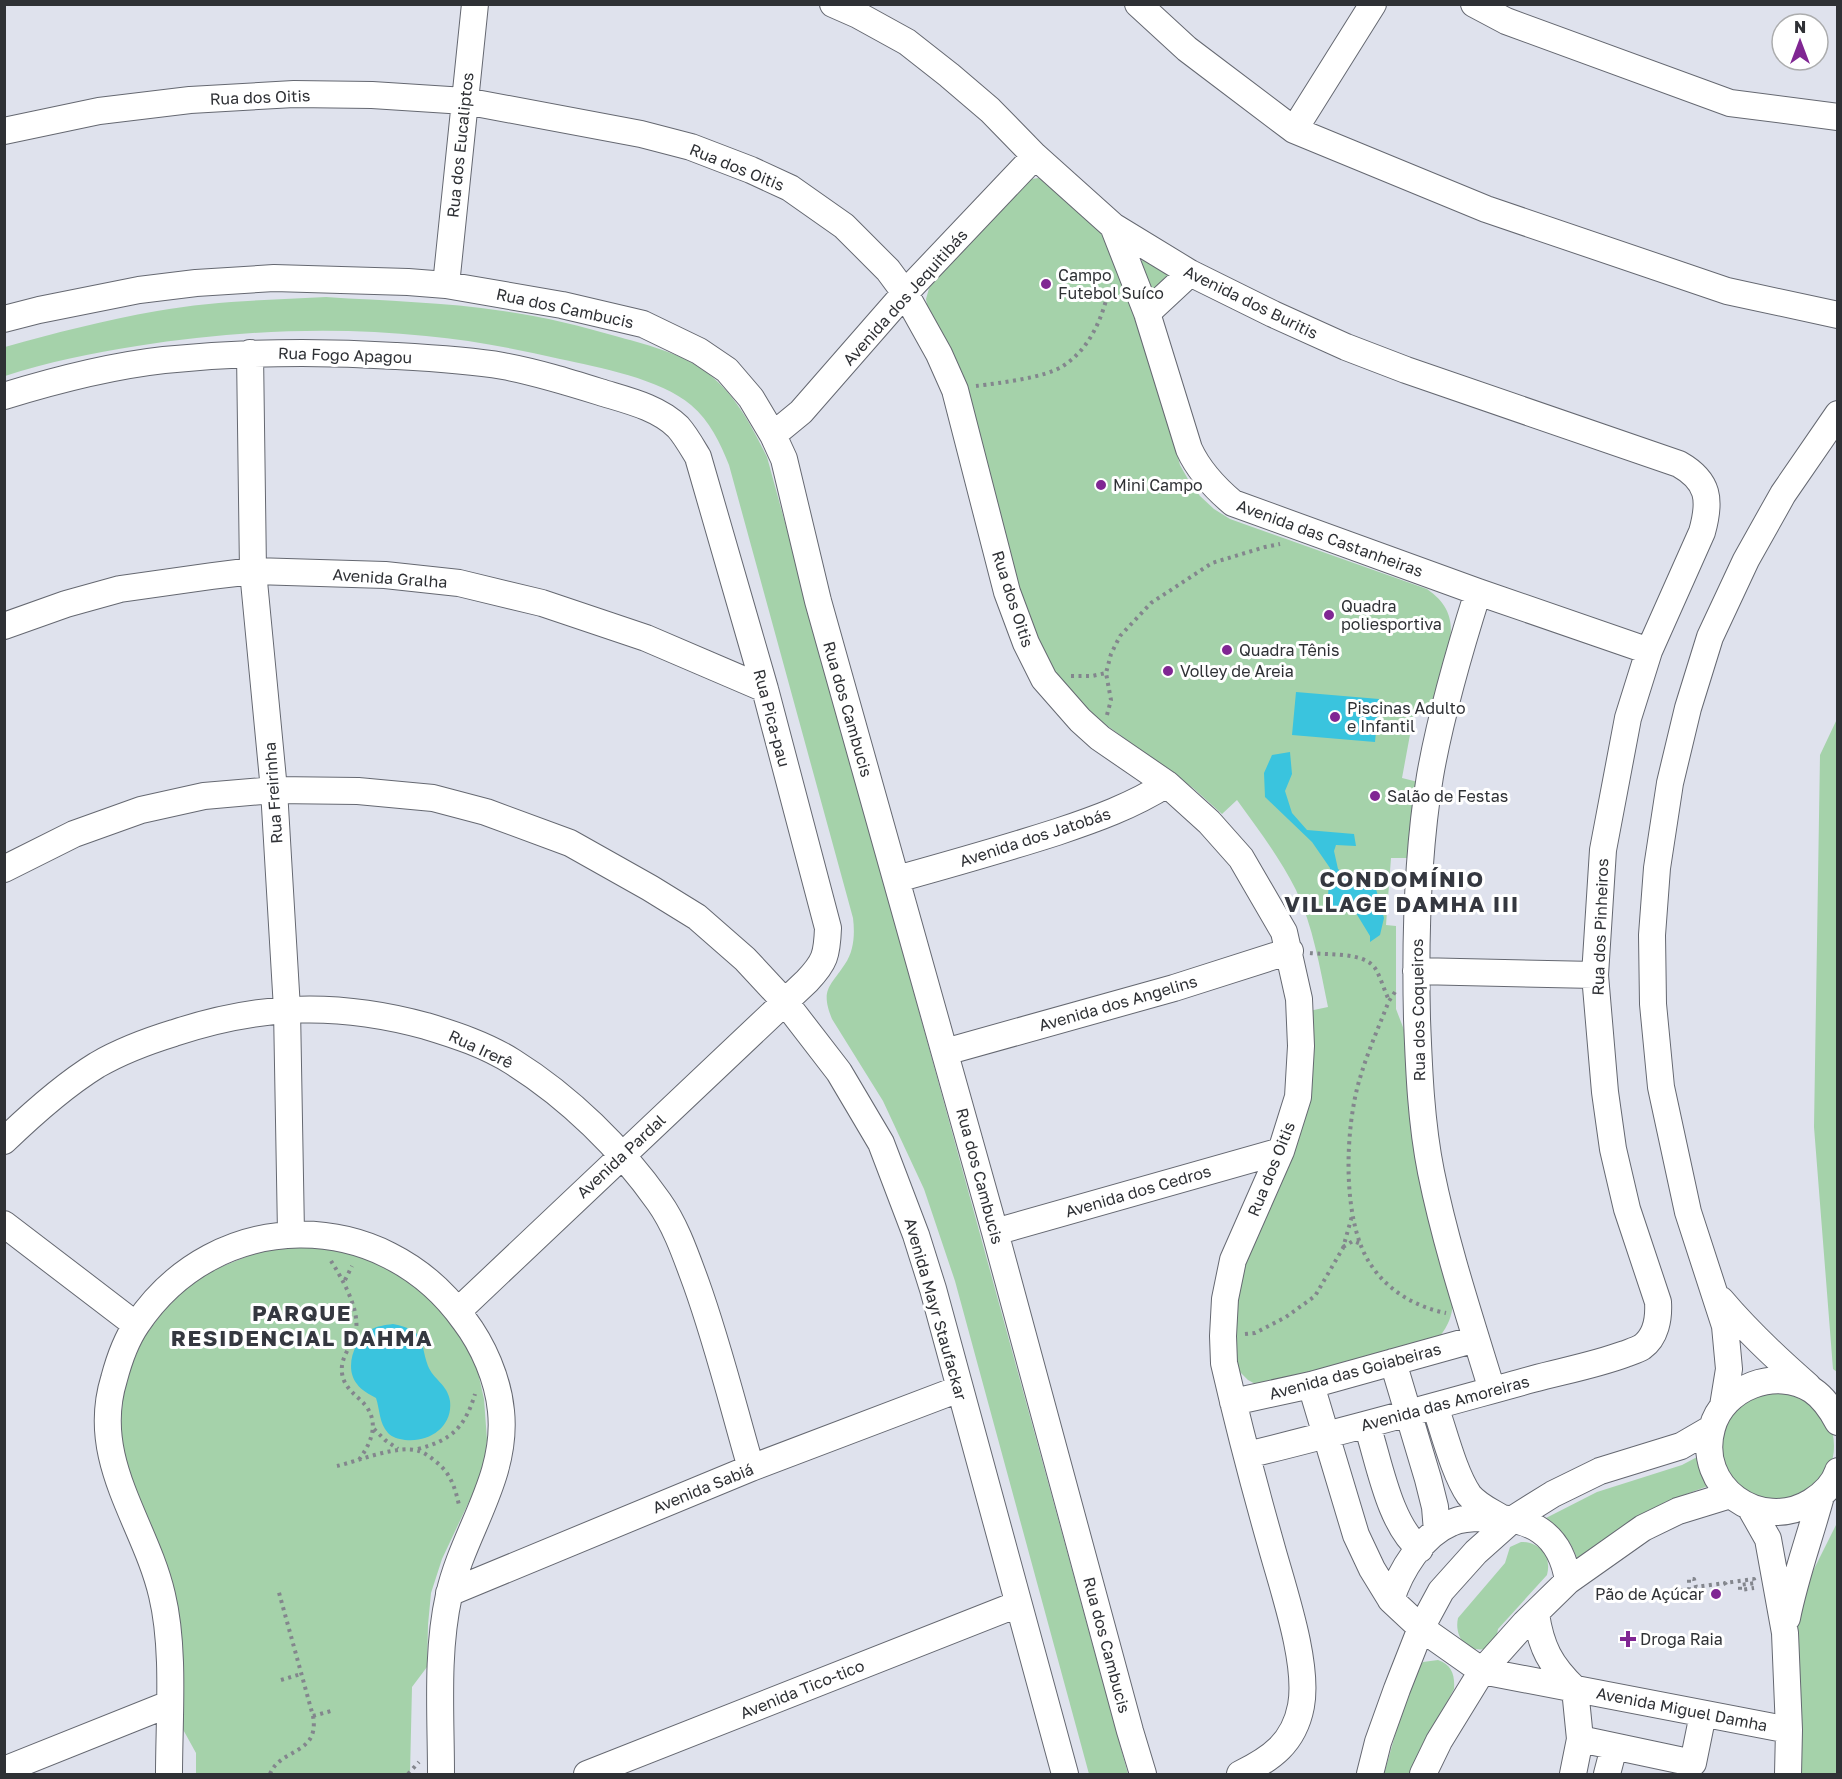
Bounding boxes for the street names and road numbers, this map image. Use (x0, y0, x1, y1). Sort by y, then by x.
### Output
street label: Rua dos Eucaliptos (442, 71, 478, 219)
street label: Rua dos Oitis (209, 85, 311, 109)
street label: Rua dos Oitis (687, 139, 787, 195)
street label: Avenida dos Jequitibás (838, 225, 972, 369)
street label: Avenida dos Buritis (1181, 261, 1321, 343)
street label: Rua dos Cambucis (494, 284, 636, 332)
street label: Rua Fogo Apagou (277, 343, 413, 367)
street label: Avenida das Castanheiras (1234, 495, 1426, 581)
street label: Rua dos Oitis (988, 548, 1038, 650)
street label: Avenida Gralha (332, 564, 448, 592)
street label: Rua dos Cambucis (819, 639, 877, 779)
street label: Rua Pica-pau (749, 667, 795, 769)
street label: Rua Freirinha (259, 742, 287, 844)
street label: Avenida dos Jatobás (957, 803, 1113, 871)
street label: Rua dos Pinheiros (1588, 858, 1612, 996)
street label: Rua dos Coqueiros (1407, 938, 1429, 1082)
street label: Avenida dos Angelins (1036, 971, 1200, 1035)
street label: Rua Irerê (445, 1025, 517, 1073)
street label: Rua dos Cambucis (952, 1106, 1008, 1246)
street label: Avenida Pardal (572, 1110, 670, 1202)
street label: Rua dos Oitis (1243, 1119, 1299, 1219)
street label: Avenida dos Cedros (1063, 1161, 1213, 1221)
street label: Avenida Mayr Staufackar (900, 1215, 972, 1403)
street label: Avenida das Goiabeiras (1267, 1338, 1443, 1404)
street label: Avenida das Amoreiras (1358, 1371, 1532, 1435)
street label: Avenida Sabiá (650, 1459, 756, 1517)
street label: Rua dos Cambucis (1079, 1575, 1135, 1715)
street label: Avenida Tico-tico (737, 1655, 867, 1723)
street label: Avenida Miguel Damha (1595, 1683, 1769, 1735)

